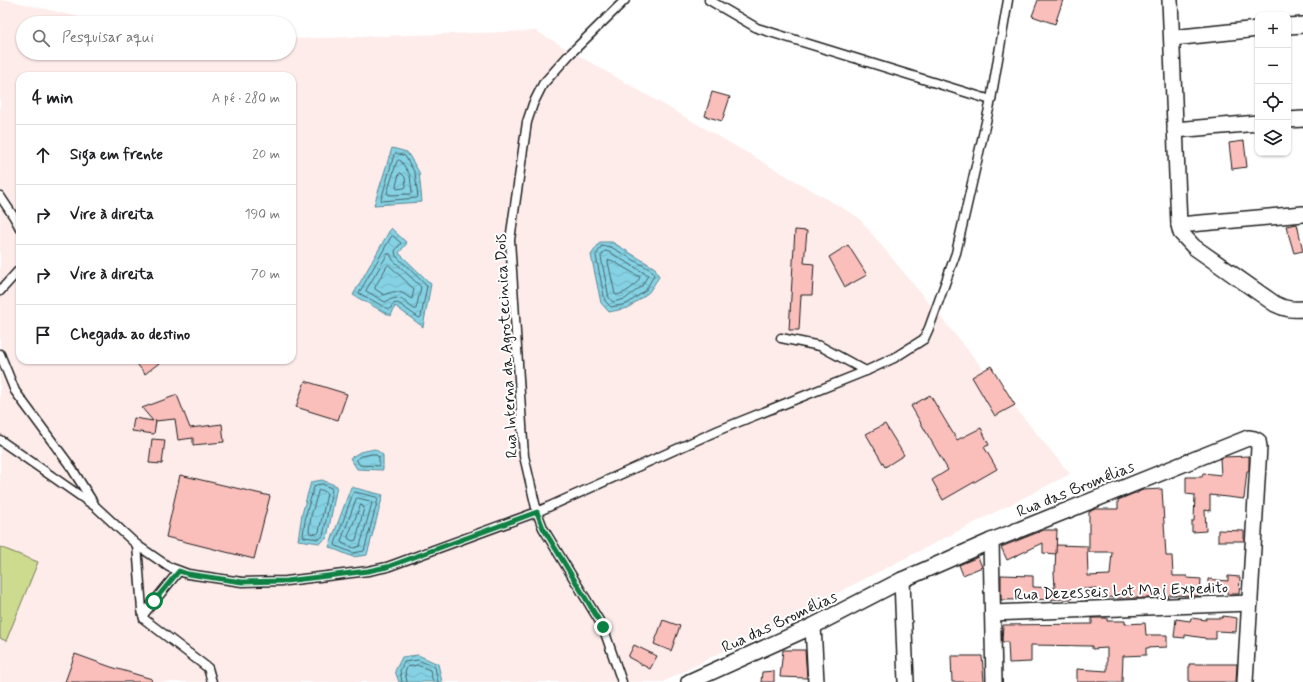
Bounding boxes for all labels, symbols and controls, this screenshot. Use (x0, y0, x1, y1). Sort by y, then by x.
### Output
map controls (1255, 12, 1291, 156)
button: + (1255, 12, 1291, 48)
search box (16, 16, 296, 60)
icon: search (30, 27, 52, 49)
text: Pesquisar aqui (62, 28, 154, 48)
button: − (1255, 48, 1291, 84)
button: locate (1255, 84, 1291, 120)
text: 4 min (32, 87, 73, 109)
text: A pé · 280 m (212, 90, 280, 107)
button: layers (1255, 120, 1291, 156)
icon: ahead (32, 144, 54, 166)
text: Siga em frente (70, 145, 163, 165)
text: 20 m (252, 146, 280, 163)
icon: right (32, 204, 54, 226)
text: Vire à direita (70, 205, 154, 225)
text: 190 m (245, 206, 280, 223)
street label: Rua Interna da Agrotecinica Dois (490, 233, 523, 459)
icon: right (32, 264, 54, 286)
text: Vire à direita (70, 265, 154, 285)
text: 70 m (251, 266, 280, 283)
icon: arrive (32, 324, 54, 346)
text: Chegada ao destino (70, 325, 190, 345)
street label: Rua das Bromélias (1014, 456, 1137, 523)
street label: Rua Dezesseis Lot Maj Expedito (1014, 577, 1228, 606)
street label: Rua das Bromélias (719, 586, 841, 658)
route start (145, 592, 163, 610)
route end (594, 618, 612, 636)

